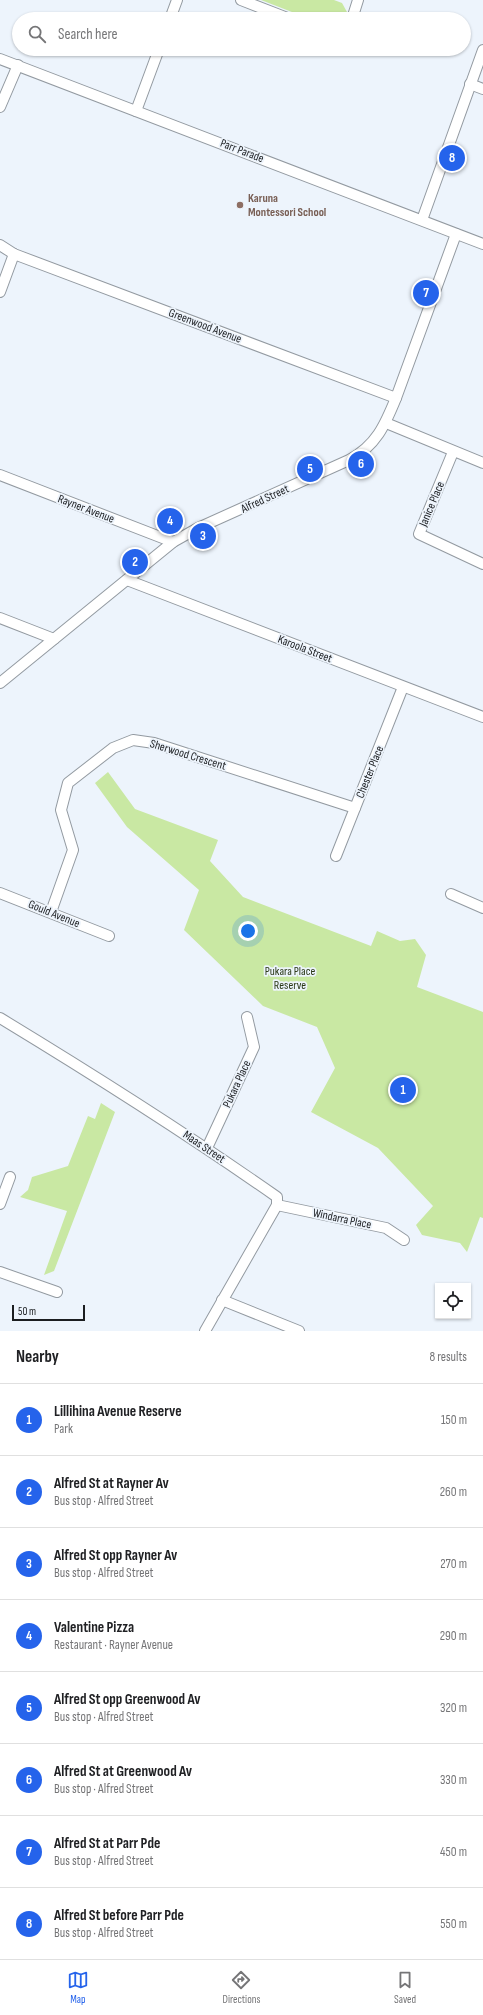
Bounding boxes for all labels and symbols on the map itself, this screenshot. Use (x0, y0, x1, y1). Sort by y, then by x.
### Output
street label: Parr Parade (218, 136, 266, 166)
pin: 8 (439, 143, 465, 173)
place label: Karuna Montessori School (248, 191, 326, 220)
marker: Karuna Montessori School (235, 200, 245, 210)
pin: 7 (413, 278, 439, 308)
street label: Greenwood Avenue (166, 305, 244, 347)
pin: 6 (348, 449, 374, 479)
pin: 5 (297, 454, 323, 484)
street label: Janice Place (415, 479, 448, 530)
street label: Alfred Street (238, 481, 292, 517)
street label: Rayner Avenue (56, 491, 116, 527)
pin: 4 (157, 506, 183, 536)
pin: 3 (190, 521, 216, 551)
pin: 2 (122, 547, 148, 577)
street label: Karoola Street (276, 632, 335, 666)
street label: Sherwood Crescent (148, 736, 228, 774)
street label: Chester Place (353, 743, 387, 800)
street label: Gould Avenue (26, 897, 82, 931)
your location (238, 921, 258, 941)
park label: Pukara Place Reserve (265, 964, 315, 993)
street label: Pukara Place (220, 1058, 255, 1110)
pin: 1 (390, 1075, 416, 1105)
street label: Maas Street (180, 1127, 228, 1167)
street label: Windarra Place (311, 1205, 373, 1233)
scale bar (12, 1303, 85, 1322)

